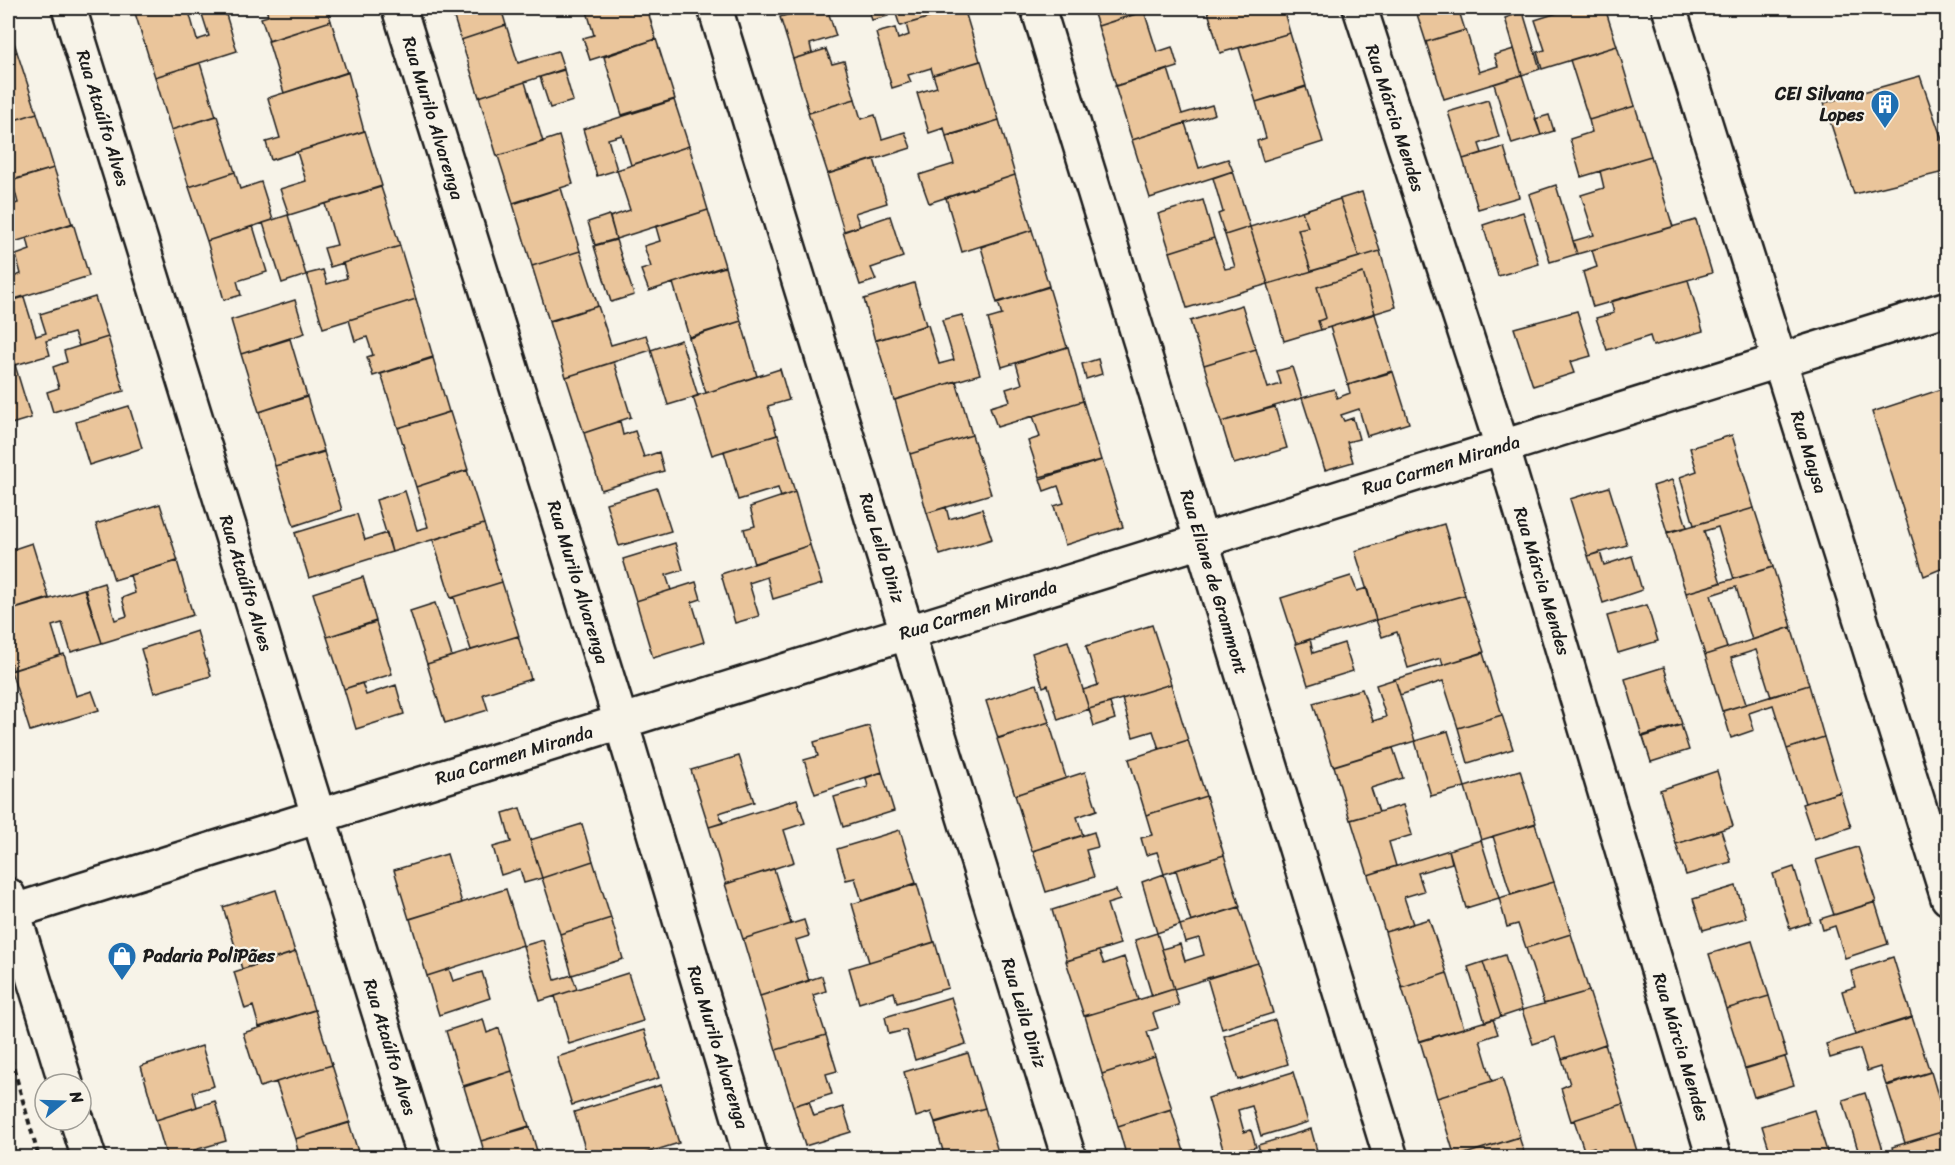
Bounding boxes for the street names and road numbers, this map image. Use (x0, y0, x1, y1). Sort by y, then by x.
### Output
street label: Rua Murilo Alvarenga (393, 32, 473, 205)
street label: Rua Márcia Mendes (1356, 40, 1434, 197)
street label: Rua Ataúlfo Alves (67, 46, 139, 191)
street label: Rua Maysa (1781, 406, 1837, 498)
street label: Rua Carmen Miranda (1358, 426, 1524, 504)
street label: Rua Eliane de Grammont (1171, 486, 1257, 679)
street label: Rua Leila Diniz (850, 489, 914, 608)
street label: Rua Murilo Alvarenga (538, 496, 618, 669)
street label: Rua Márcia Mendes (1504, 503, 1580, 660)
street label: Rua Ataúlfo Alves (210, 511, 282, 656)
street label: Rua Carmen Miranda (895, 571, 1061, 649)
street label: Rua Carmen Miranda (431, 716, 597, 794)
street label: Rua Leila Diniz (992, 954, 1056, 1073)
street label: Rua Murilo Alvarenga (678, 961, 758, 1134)
street label: Rua Márcia Mendes (1643, 969, 1719, 1126)
street label: Rua Ataúlfo Alves (354, 975, 426, 1120)

